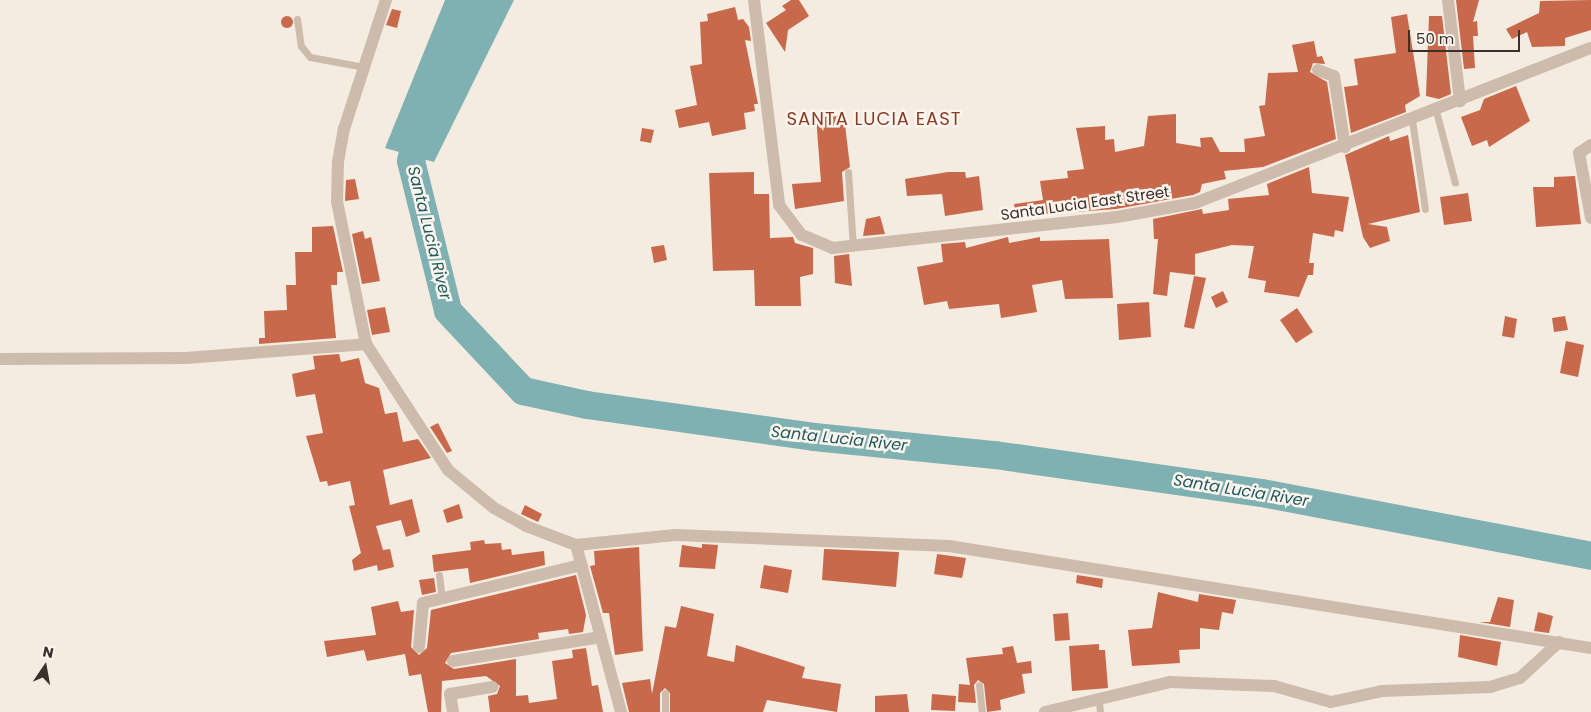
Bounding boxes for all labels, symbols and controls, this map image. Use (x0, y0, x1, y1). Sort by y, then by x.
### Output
scale bar (1411, 20, 1524, 52)
text: 50 m (1416, 28, 1454, 49)
district label: SANTA LUCIA EAST (785, 108, 963, 130)
water label: Santa Lucia River (403, 164, 455, 302)
street label: Santa Lucia East Street (999, 182, 1171, 224)
water label: Santa Lucia River (770, 422, 908, 456)
water label: Santa Lucia River (1172, 471, 1310, 511)
text: N (41, 641, 55, 663)
north arrow (20, 642, 70, 692)

